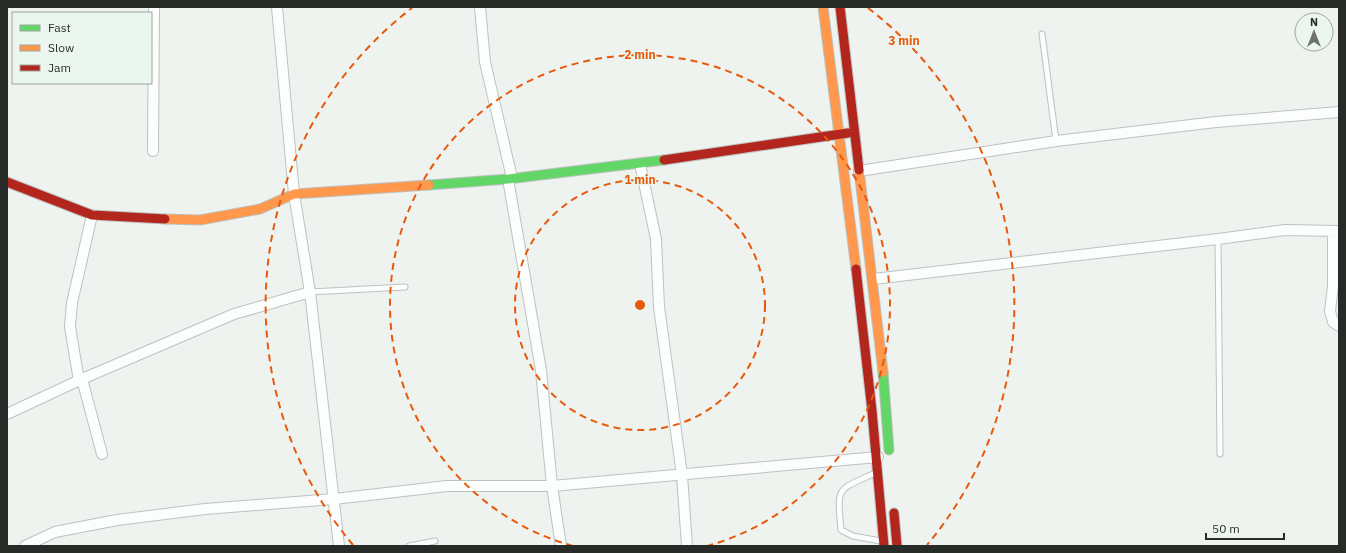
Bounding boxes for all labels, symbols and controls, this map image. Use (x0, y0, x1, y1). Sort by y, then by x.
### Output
legend (12, 12, 152, 84)
north arrow (1294, 12, 1334, 52)
text: N (1310, 15, 1318, 29)
text: Fast (48, 20, 71, 35)
text: 3 min (888, 33, 920, 48)
text: Slow (48, 40, 74, 55)
text: 2 min (624, 47, 656, 62)
text: Jam (48, 60, 71, 75)
text: 1 min (624, 172, 656, 187)
centre of rings (633, 298, 647, 312)
scale bar (1206, 515, 1284, 541)
text: 50 m (1212, 521, 1240, 536)

